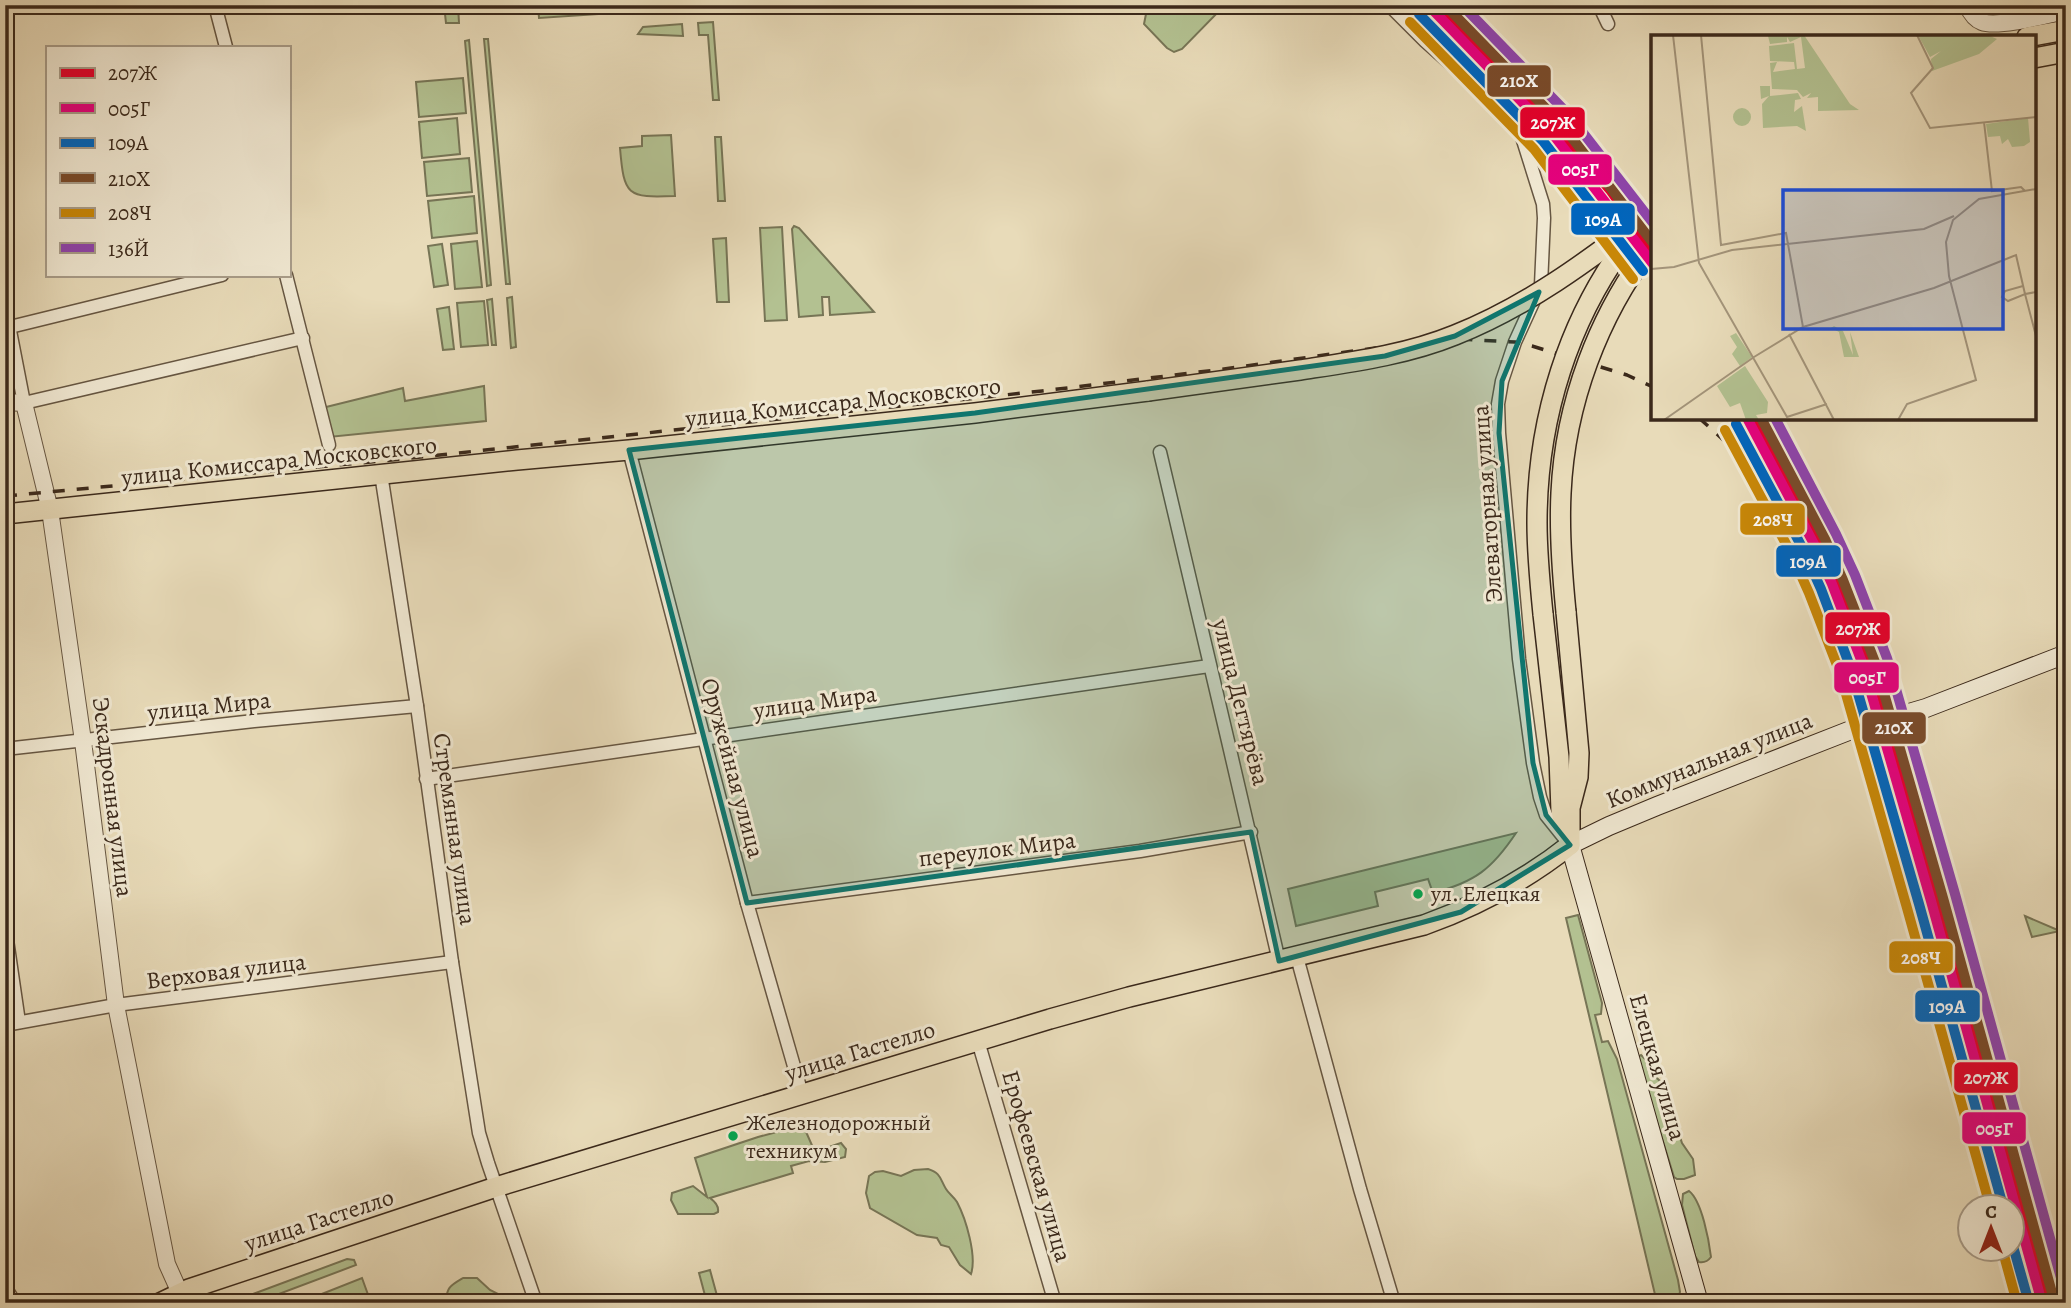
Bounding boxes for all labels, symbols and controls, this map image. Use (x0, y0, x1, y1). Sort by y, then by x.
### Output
inset map (1651, 35, 2036, 420)
legend (46, 46, 290, 276)
text: 207Ж (108, 59, 157, 87)
line badge: 210Х (1486, 64, 1552, 98)
text: 210Х (1500, 68, 1538, 94)
text: 005Г (108, 95, 150, 123)
line badge: 207Ж (1519, 106, 1586, 139)
text: 207Ж (1530, 110, 1576, 136)
text: 109А (108, 129, 149, 157)
line badge: 005Г (1547, 153, 1613, 186)
text: 005Г (1561, 157, 1599, 183)
text: 210Х (108, 165, 150, 193)
text: 208Ч (108, 199, 152, 227)
line badge: 109А (1570, 202, 1636, 236)
text: 109А (1584, 207, 1623, 233)
text: 136Й (108, 235, 149, 263)
street label: улица Комиссара Московского (683, 370, 1002, 435)
street label: Элеваторная улица (1464, 404, 1510, 604)
street label: улица Комиссара Московского (119, 429, 438, 494)
line badge: 208Ч (1739, 502, 1806, 536)
text: 208Ч (1753, 507, 1793, 533)
line badge: 109А (1775, 544, 1842, 578)
text: 109А (1789, 549, 1828, 575)
line badge: 207Ж (1824, 611, 1891, 645)
street label: улица Дегтярёва (1205, 614, 1277, 789)
text: 207Ж (1835, 616, 1881, 642)
line badge: 005Г (1833, 661, 1900, 694)
text: 005Г (1848, 665, 1886, 691)
street label: Оружейная улица (694, 675, 772, 861)
street label: улица Мира (750, 678, 879, 727)
street label: улица Мира (145, 684, 272, 728)
street label: Эскадронная улица (85, 695, 141, 899)
street label: Коммунальная улица (1601, 704, 1817, 816)
line badge: 210Х (1861, 711, 1927, 745)
text: 210Х (1875, 715, 1913, 741)
street label: Стремянная улица (426, 731, 484, 927)
street label: переулок Мира (917, 823, 1077, 875)
place label: ул. Елецкая (1430, 879, 1540, 909)
marker: ул. Елецкая (1411, 887, 1425, 901)
line badge: 208Ч (1888, 940, 1954, 974)
street label: Верховая улица (144, 945, 308, 997)
text: 208Ч (1901, 945, 1941, 971)
line badge: 109А (1914, 989, 1981, 1023)
street label: Елецкая улица (1622, 990, 1694, 1144)
text: 109А (1928, 994, 1967, 1020)
street label: улица Гастелло (780, 1013, 939, 1089)
line badge: 207Ж (1953, 1061, 2019, 1094)
text: 207Ж (1963, 1065, 2009, 1091)
street label: Ерофеевская улица (994, 1066, 1080, 1266)
place label: Железнодорожный техникум (746, 1108, 931, 1166)
line badge: 005Г (1961, 1111, 2027, 1145)
text: 005Г (1975, 1116, 2013, 1142)
marker: Железнодорожный техникум (726, 1129, 740, 1143)
street label: улица Гастелло (239, 1181, 398, 1260)
north arrow (1955, 1192, 2025, 1262)
text: С (1985, 1199, 1997, 1225)

